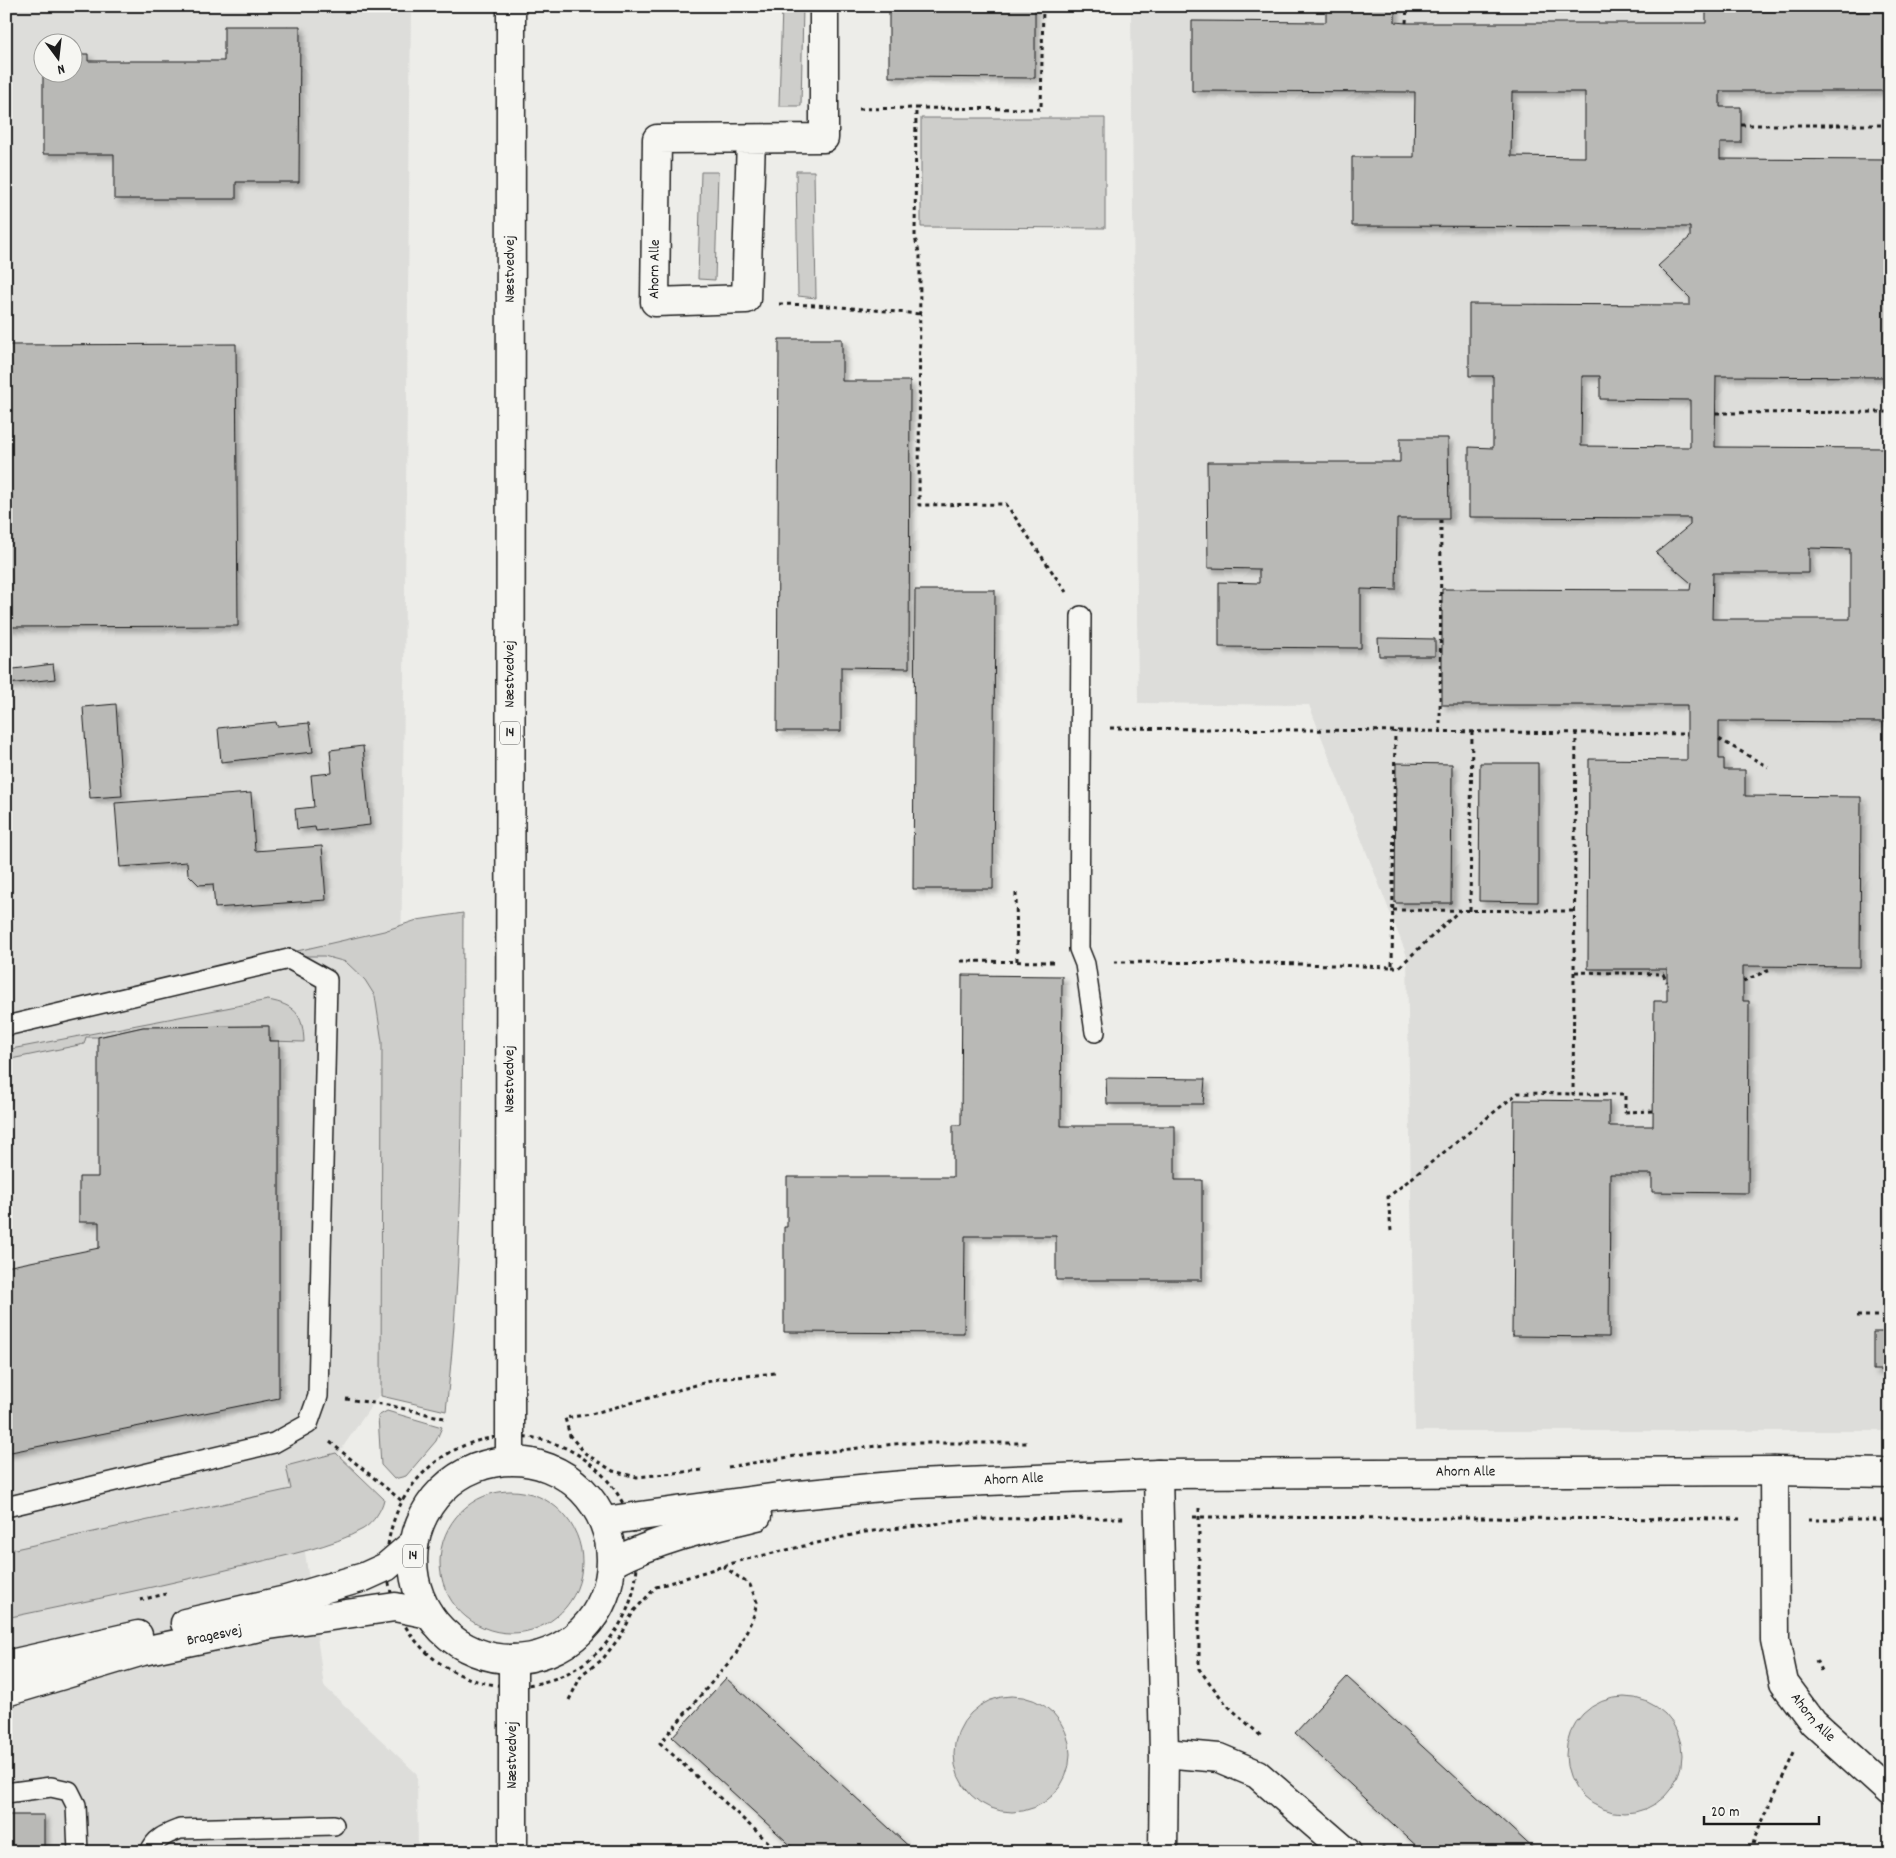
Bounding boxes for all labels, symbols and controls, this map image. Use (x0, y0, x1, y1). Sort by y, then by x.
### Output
north arrow (32, 32, 82, 82)
text: N (55, 58, 67, 79)
street label: Næstvedvej (500, 235, 522, 303)
street label: Ahorn Alle (644, 239, 667, 299)
street label: Næstvedvej (500, 640, 522, 708)
road number: 14 (500, 721, 520, 744)
street label: Næstvedvej (499, 1045, 521, 1113)
street label: Ahorn Alle (1436, 1461, 1496, 1484)
street label: Ahorn Alle (983, 1468, 1044, 1492)
road number: 14 (403, 1544, 423, 1568)
street label: Bragesvej (185, 1620, 244, 1653)
street label: Ahorn Alle (1784, 1689, 1840, 1748)
street label: Næstvedvej (502, 1721, 524, 1789)
scale bar (1704, 1793, 1818, 1825)
text: 20 m (1711, 1802, 1739, 1824)

